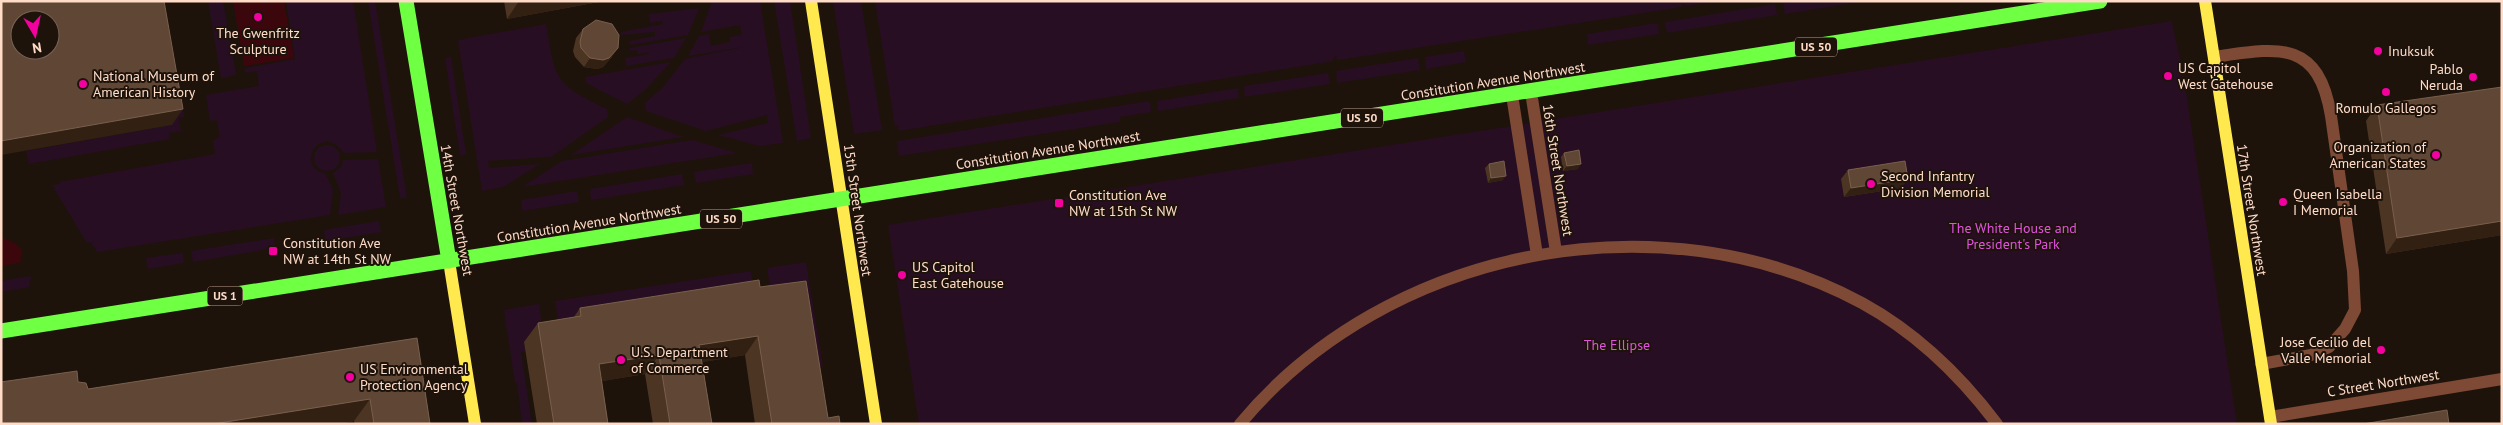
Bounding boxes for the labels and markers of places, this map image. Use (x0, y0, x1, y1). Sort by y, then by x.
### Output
marker: The Gwenfritz Sculpture (252, 11, 264, 23)
place label: The Gwenfritz Sculpture (216, 24, 300, 58)
place label: Inuksuk (2388, 42, 2434, 60)
marker: Inuksuk (2372, 45, 2384, 57)
place label: US Capitol West Gatehouse (2178, 59, 2273, 93)
place label: Pablo Neruda (2420, 60, 2463, 94)
place label: National Museum of American History (93, 67, 214, 101)
marker: US Capitol West Gatehouse (2162, 70, 2174, 82)
marker: Pablo Neruda (2467, 71, 2479, 83)
marker: National Museum of American History (77, 78, 89, 90)
marker: Romulo Gallegos (2380, 86, 2392, 98)
place label: Romulo Gallegos (2336, 99, 2437, 117)
place label: Organization of American States (2329, 138, 2427, 172)
marker: Organization of American States (2430, 149, 2442, 161)
place label: Second Infantry Division Memorial (1881, 167, 1990, 201)
marker: Second Infantry Division Memorial (1865, 178, 1877, 190)
place label: Queen Isabella I Memorial (2293, 185, 2382, 219)
place label: Constitution Ave NW at 15th St NW (1069, 186, 1178, 220)
marker: Queen Isabella I Memorial (2277, 196, 2289, 208)
marker: Constitution Ave NW at 15th St NW (1053, 197, 1065, 209)
place label: Constitution Ave NW at 14th St NW (283, 234, 392, 268)
marker: Constitution Ave NW at 14th St NW (267, 245, 279, 257)
place label: US Capitol East Gatehouse (912, 258, 1004, 292)
marker: US Capitol East Gatehouse (896, 269, 908, 281)
place label: Jose Cecilio del Valle Memorial (2279, 333, 2371, 367)
place label: U.S. Department of Commerce (631, 343, 728, 377)
marker: Jose Cecilio del Valle Memorial (2375, 344, 2387, 356)
marker: U.S. Department of Commerce (615, 354, 627, 366)
place label: US Environmental Protection Agency (360, 360, 468, 394)
marker: US Environmental Protection Agency (344, 371, 356, 383)

